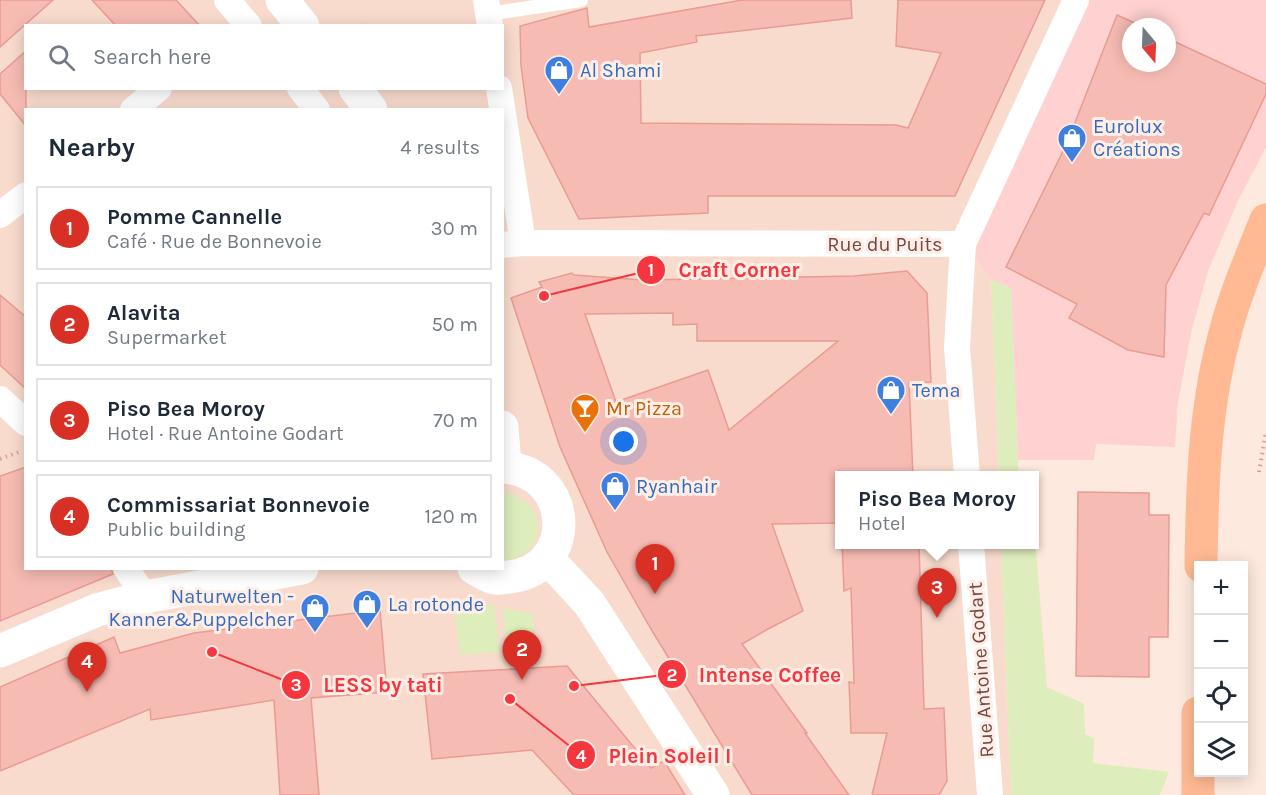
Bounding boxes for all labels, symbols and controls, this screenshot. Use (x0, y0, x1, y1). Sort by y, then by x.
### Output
north arrow (1122, 18, 1176, 72)
search box (24, 24, 504, 90)
icon: search (45, 41, 78, 74)
text: Search here (93, 44, 211, 70)
shop icon: Al Shami (543, 54, 575, 96)
place label: Al Shami (580, 59, 662, 82)
place label: Eurolux Créations (1093, 115, 1181, 161)
shop icon: Eurolux Créations (1056, 122, 1088, 164)
text: Nearby (48, 132, 135, 163)
text: 4 results (400, 136, 480, 159)
text: Pomme Cannelle (107, 204, 282, 230)
text: 1 (66, 217, 73, 240)
text: 30 m (431, 217, 478, 240)
text: Café · Rue de Bonnevoie (107, 230, 322, 253)
street label: Rue du Puits (827, 233, 943, 256)
callout: Craft Corner (636, 250, 811, 289)
text: Craft Corner (678, 258, 800, 282)
text: 1 (648, 259, 654, 281)
text: Alavita (107, 300, 181, 326)
text: 2 (63, 313, 76, 336)
text: 50 m (431, 313, 478, 336)
text: Supermarket (107, 326, 226, 349)
shop icon: Tema (875, 374, 907, 416)
place label: Tema (912, 379, 961, 402)
bar icon: Mr Pizza (569, 392, 601, 434)
text: Piso Bea Moroy (107, 396, 265, 422)
place label: Mr Pizza (606, 397, 682, 420)
text: 3 (63, 409, 76, 432)
text: 70 m (433, 409, 478, 432)
text: Hotel · Rue Antoine Godart (107, 422, 344, 445)
your location (609, 427, 638, 456)
shop icon: Ryanhair (599, 470, 631, 512)
popup (835, 471, 1039, 549)
place label: Ryanhair (636, 475, 718, 498)
text: Piso Bea Moroy (858, 486, 1016, 512)
text: Commissariat Bonnevoie (107, 492, 370, 518)
text: 4 (64, 505, 75, 528)
text: 120 m (424, 505, 478, 528)
text: Hotel (858, 512, 906, 535)
text: Public building (107, 518, 245, 541)
pin: 1 (636, 544, 674, 594)
map controls (1194, 561, 1248, 777)
button: + (1194, 561, 1248, 615)
pin: 3 (918, 568, 956, 618)
street label: Rue Antoine Godart (963, 581, 999, 759)
place label: Naturwelten - Kanner&Puppelcher (109, 585, 295, 631)
shop icon: La rotonde (351, 588, 383, 630)
shop icon: Naturwelten - Kanner&Puppelcher (299, 592, 331, 634)
place label: La rotonde (388, 593, 484, 616)
button: − (1194, 615, 1248, 669)
pin: 2 (502, 630, 542, 680)
pin: 4 (68, 642, 106, 692)
callout: Intense Coffee (657, 655, 853, 694)
text: Intense Coffee (699, 663, 841, 687)
text: 2 (667, 664, 677, 686)
callout: LESS by tati (281, 665, 455, 704)
button: locate (1194, 669, 1248, 723)
text: LESS by tati (323, 673, 443, 697)
text: 3 (290, 674, 302, 696)
button: layers (1194, 723, 1248, 777)
callout: Plein Soleil I (566, 736, 743, 775)
text: Plein Soleil I (609, 744, 731, 768)
text: 4 (576, 745, 587, 767)

